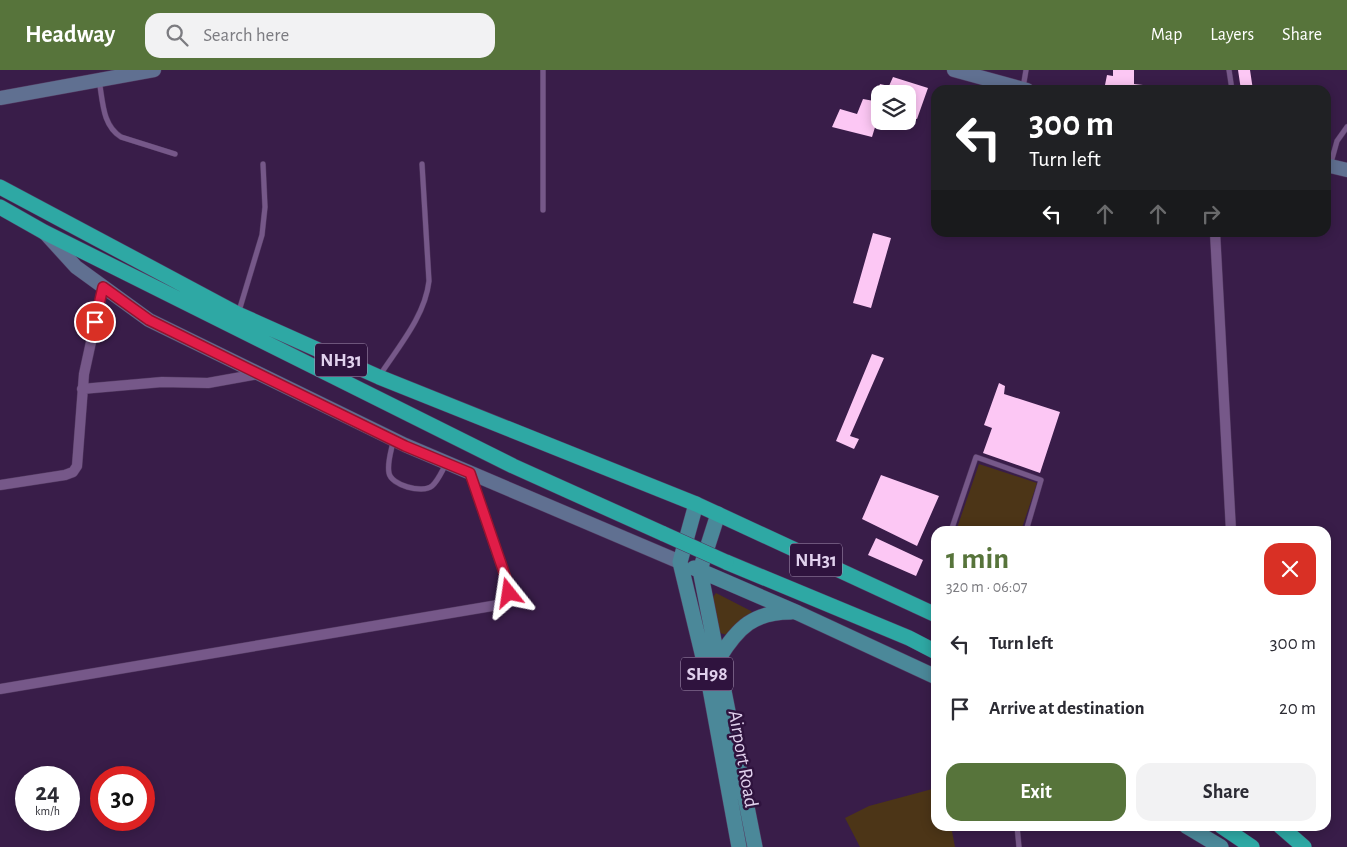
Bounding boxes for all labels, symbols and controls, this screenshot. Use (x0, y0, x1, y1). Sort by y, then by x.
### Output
search box (145, 13, 495, 58)
icon: search (163, 21, 191, 49)
text: Headway (25, 23, 115, 47)
text: Search here (203, 26, 289, 45)
text: Map (1151, 26, 1182, 44)
text: Layers (1210, 26, 1254, 44)
text: Share (1282, 26, 1322, 44)
map controls (871, 85, 916, 130)
button: layers (871, 85, 916, 130)
icon: left (946, 105, 1011, 170)
text: 300 m (1029, 107, 1114, 142)
text: Turn left (1029, 148, 1101, 170)
icon: left (1038, 200, 1066, 228)
icon: ahead (1091, 200, 1119, 228)
icon: ahead (1144, 200, 1172, 228)
icon: right (1197, 200, 1225, 228)
pin (74, 301, 116, 343)
icon: arrive (81, 308, 109, 336)
road number: NH31 (315, 344, 367, 376)
button: close (1264, 543, 1316, 595)
road number: NH31 (790, 544, 842, 576)
text: 1 min (946, 544, 1009, 574)
position arrow (482, 566, 534, 618)
text: 320 m · 06:07 (946, 579, 1027, 595)
icon: left (946, 630, 974, 658)
text: Turn left (989, 634, 1053, 653)
text: 300 m (1270, 634, 1316, 653)
road number: SH98 (681, 658, 733, 690)
icon: arrive (946, 695, 974, 723)
text: Arrive at destination (989, 699, 1145, 718)
text: 20 m (1279, 699, 1316, 718)
street label: Airport Road (725, 709, 761, 809)
button: Exit (946, 763, 1126, 821)
button: Share (1136, 763, 1316, 821)
speed limit sign: 30 (90, 766, 155, 831)
text: 24 (35, 780, 60, 805)
text: km/h (35, 805, 60, 817)

